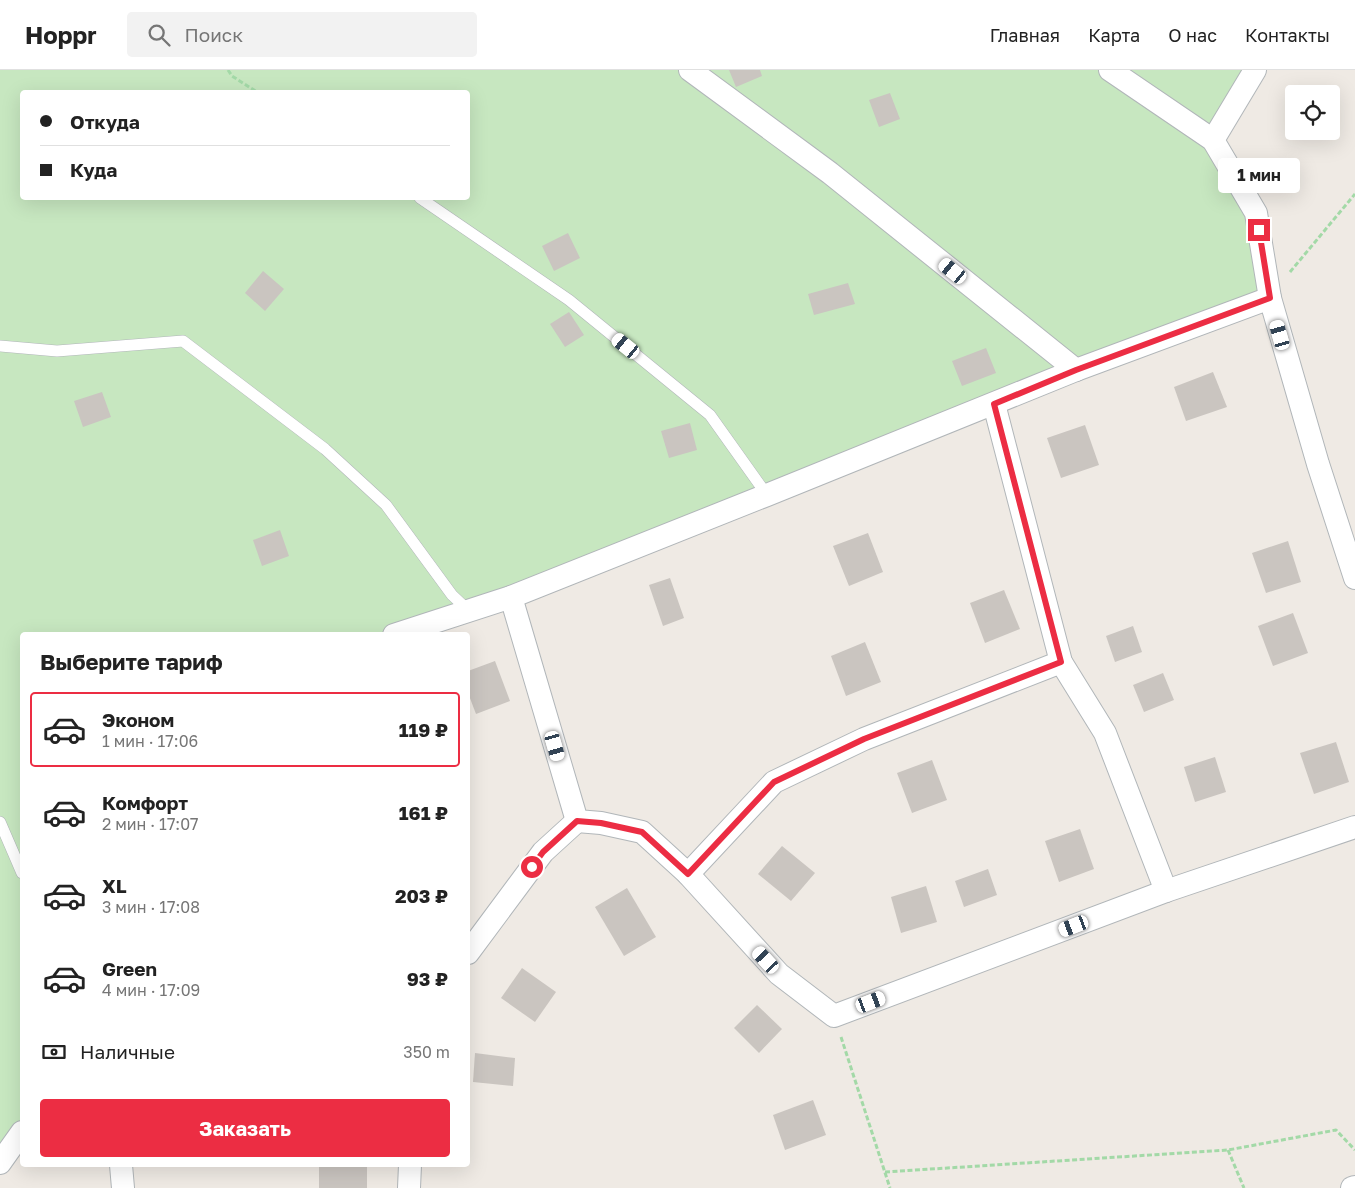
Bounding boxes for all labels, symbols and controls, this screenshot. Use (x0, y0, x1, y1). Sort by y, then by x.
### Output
search box (127, 12, 477, 57)
text: Hoppr (25, 20, 97, 49)
icon: search (145, 21, 173, 49)
text: Поиск (185, 23, 243, 46)
text: Главная (990, 24, 1060, 46)
text: Карта (1088, 24, 1140, 46)
text: О нас (1168, 24, 1217, 46)
text: Контакты (1245, 24, 1330, 46)
map controls (1285, 85, 1340, 140)
button: locate (1285, 85, 1340, 140)
text: Откуда (70, 110, 140, 133)
text: Куда (70, 158, 117, 181)
callout: 1 мин (1218, 158, 1300, 192)
text: 1 мин (1237, 165, 1281, 185)
route end (1248, 219, 1270, 241)
car (936, 256, 969, 286)
car (1268, 319, 1291, 351)
car (609, 331, 642, 361)
text: Выберите тариф (40, 648, 223, 675)
icon: car (42, 707, 87, 752)
text: Эконом (102, 708, 174, 731)
text: 119 ₽ (399, 718, 448, 741)
car (543, 730, 566, 762)
text: 1 мин · 17:06 (102, 731, 198, 751)
icon: car (42, 790, 87, 835)
text: Комфорт (102, 791, 188, 814)
text: 161 ₽ (399, 801, 448, 824)
text: 2 мин · 17:07 (102, 814, 199, 834)
route start (521, 856, 543, 878)
icon: car (42, 873, 87, 918)
text: XL (102, 874, 127, 897)
text: 203 ₽ (395, 884, 448, 907)
text: 3 мин · 17:08 (102, 897, 200, 917)
car (1057, 914, 1090, 938)
car (750, 944, 781, 976)
icon: car (42, 956, 87, 1001)
text: Green (102, 957, 157, 980)
text: 93 ₽ (407, 967, 448, 990)
text: 4 мин · 17:09 (102, 980, 200, 1000)
car (854, 990, 887, 1014)
icon: cash (40, 1038, 68, 1066)
text: Наличные (80, 1040, 175, 1063)
text: 350 m (403, 1042, 450, 1062)
button: Заказать (40, 1099, 450, 1157)

